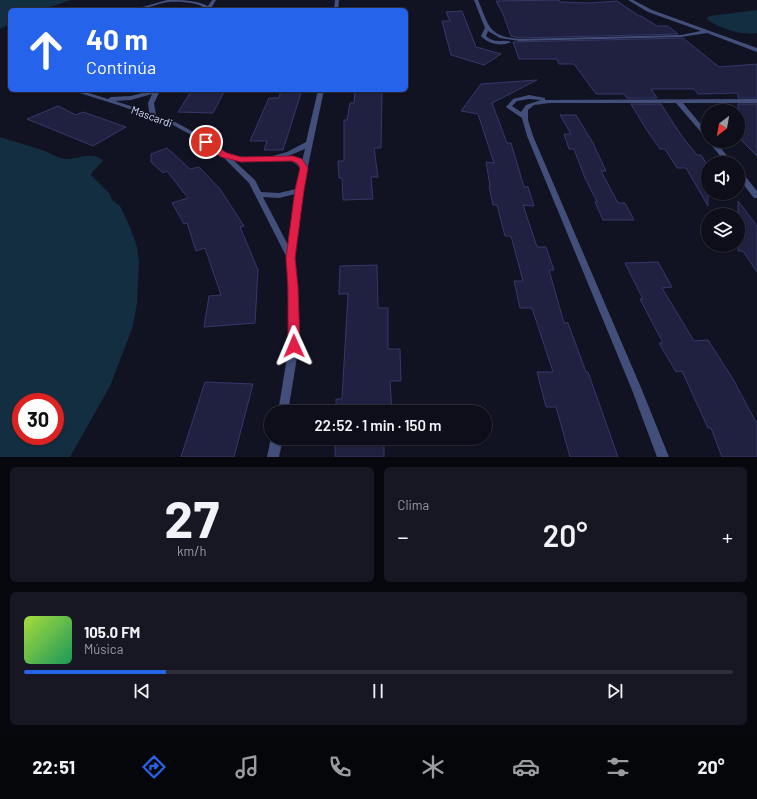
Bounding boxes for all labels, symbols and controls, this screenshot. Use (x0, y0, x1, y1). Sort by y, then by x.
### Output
text: 40 m (86, 22, 148, 56)
icon: ahead (20, 24, 72, 76)
text: Continúa (86, 56, 156, 78)
street label: Mascardi (130, 103, 175, 130)
north arrow (701, 104, 745, 148)
map controls (701, 104, 745, 252)
pin (189, 125, 223, 159)
icon: arrive (195, 131, 217, 153)
button: sound (701, 156, 745, 200)
button: layers (701, 208, 745, 252)
position arrow (273, 325, 315, 367)
speed limit sign: 30 (12, 393, 64, 445)
text: 22:52 · 1 min · 150 m (315, 416, 441, 434)
text: 27 (164, 486, 219, 548)
text: Clima (398, 497, 429, 513)
text: 20° (543, 517, 588, 553)
text: − (398, 523, 409, 549)
text: + (722, 523, 733, 549)
text: km/h (177, 543, 206, 559)
text: 105.0 FM (84, 623, 140, 641)
text: Música (84, 641, 123, 657)
icon: previous (131, 680, 153, 702)
icon: pause (367, 680, 389, 702)
icon: next (604, 680, 626, 702)
icon: directions (140, 753, 168, 781)
icon: music (233, 753, 261, 781)
icon: phone (326, 753, 354, 781)
icon: climate (419, 753, 447, 781)
icon: car (512, 753, 540, 781)
icon: filters (604, 753, 632, 781)
text: 22:51 (32, 756, 75, 778)
text: 20° (697, 756, 725, 778)

